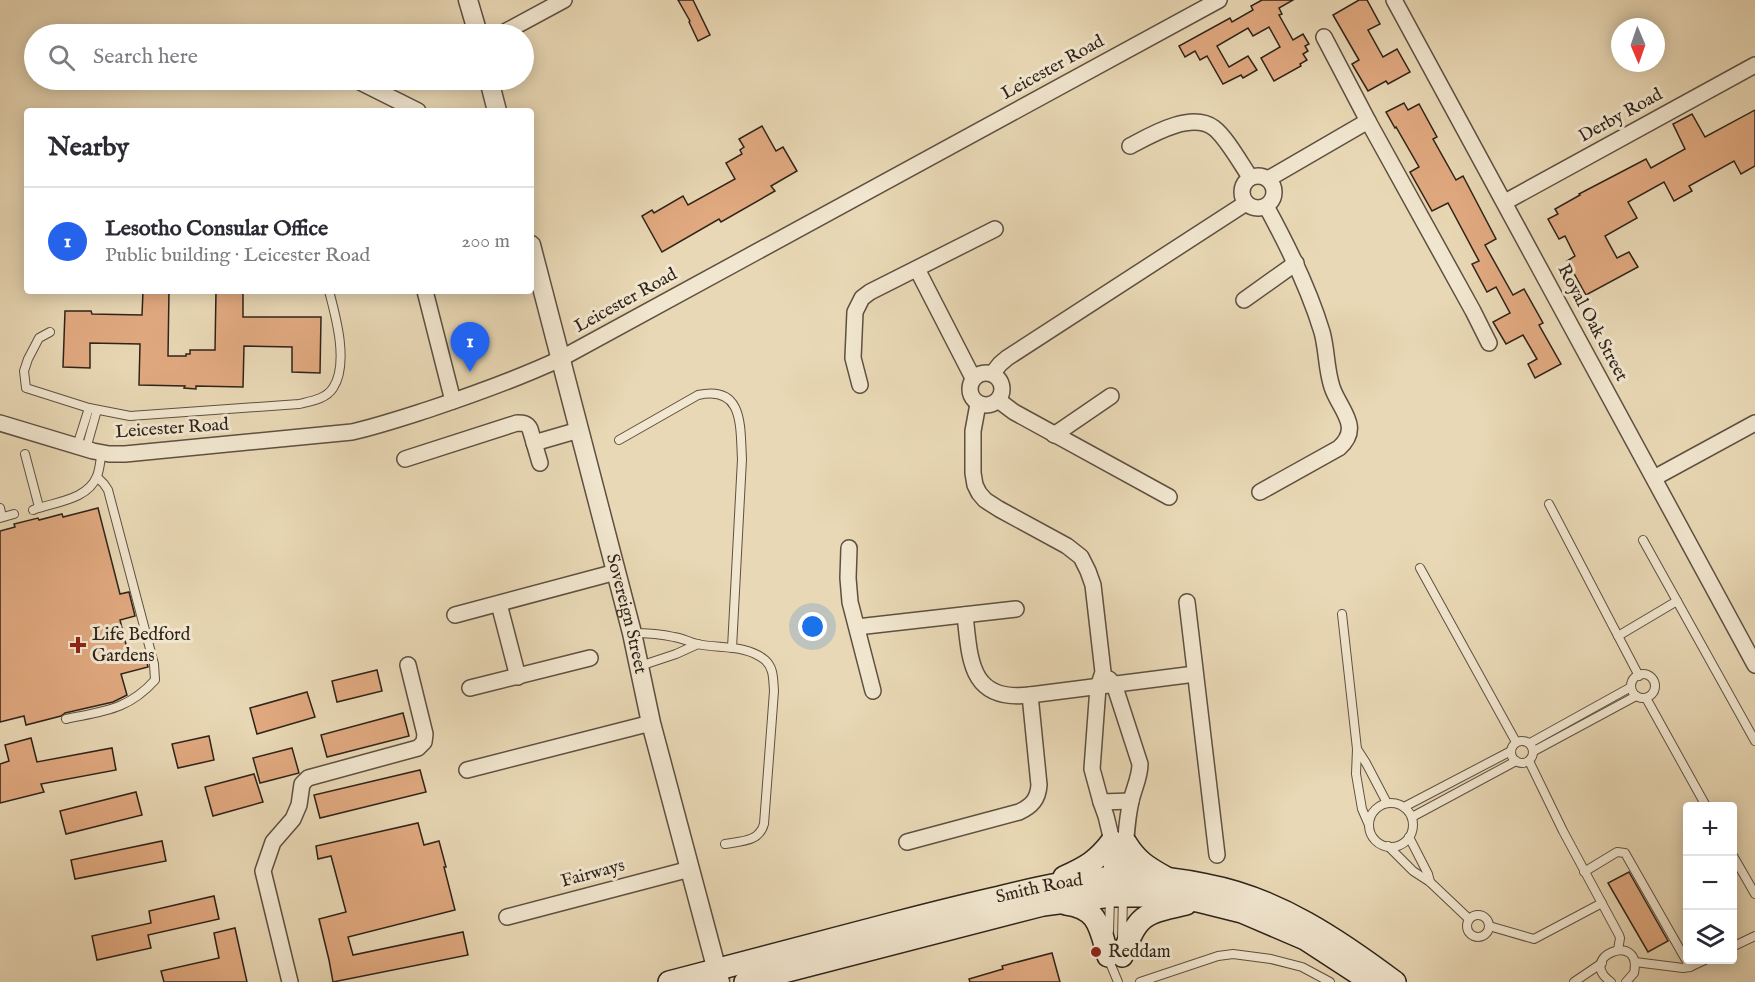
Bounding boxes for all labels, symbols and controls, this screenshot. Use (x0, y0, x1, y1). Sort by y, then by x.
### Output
north arrow (1611, 18, 1665, 72)
search box (24, 24, 534, 90)
street label: Leicester Road (998, 30, 1109, 106)
icon: search (45, 41, 78, 74)
text: Search here (93, 43, 198, 71)
street label: Derby Road (1575, 83, 1667, 148)
text: Nearby (48, 131, 129, 164)
text: Lesotho Consular Office (105, 215, 328, 243)
text: 1 (64, 229, 71, 254)
text: 200 m (461, 229, 510, 254)
text: Public building · Leicester Road (105, 243, 370, 268)
street label: Royal Oak Street (1551, 260, 1633, 386)
street label: Leicester Road (571, 263, 682, 339)
pin: 1 (450, 322, 490, 372)
street label: Leicester Road (114, 414, 230, 444)
street label: Sovereign Street (600, 551, 652, 676)
your location (798, 612, 827, 641)
place label: Life Bedford Gardens (92, 624, 191, 668)
marker: Life Bedford Gardens (69, 636, 87, 654)
map controls (1683, 802, 1737, 964)
button: + (1683, 802, 1737, 856)
street label: Fairways (559, 854, 627, 894)
button: − (1683, 856, 1737, 910)
street label: Smith Road (993, 869, 1085, 909)
button: layers (1683, 910, 1737, 964)
place label: Reddam (1108, 941, 1171, 964)
marker: Reddam (1089, 945, 1103, 959)

